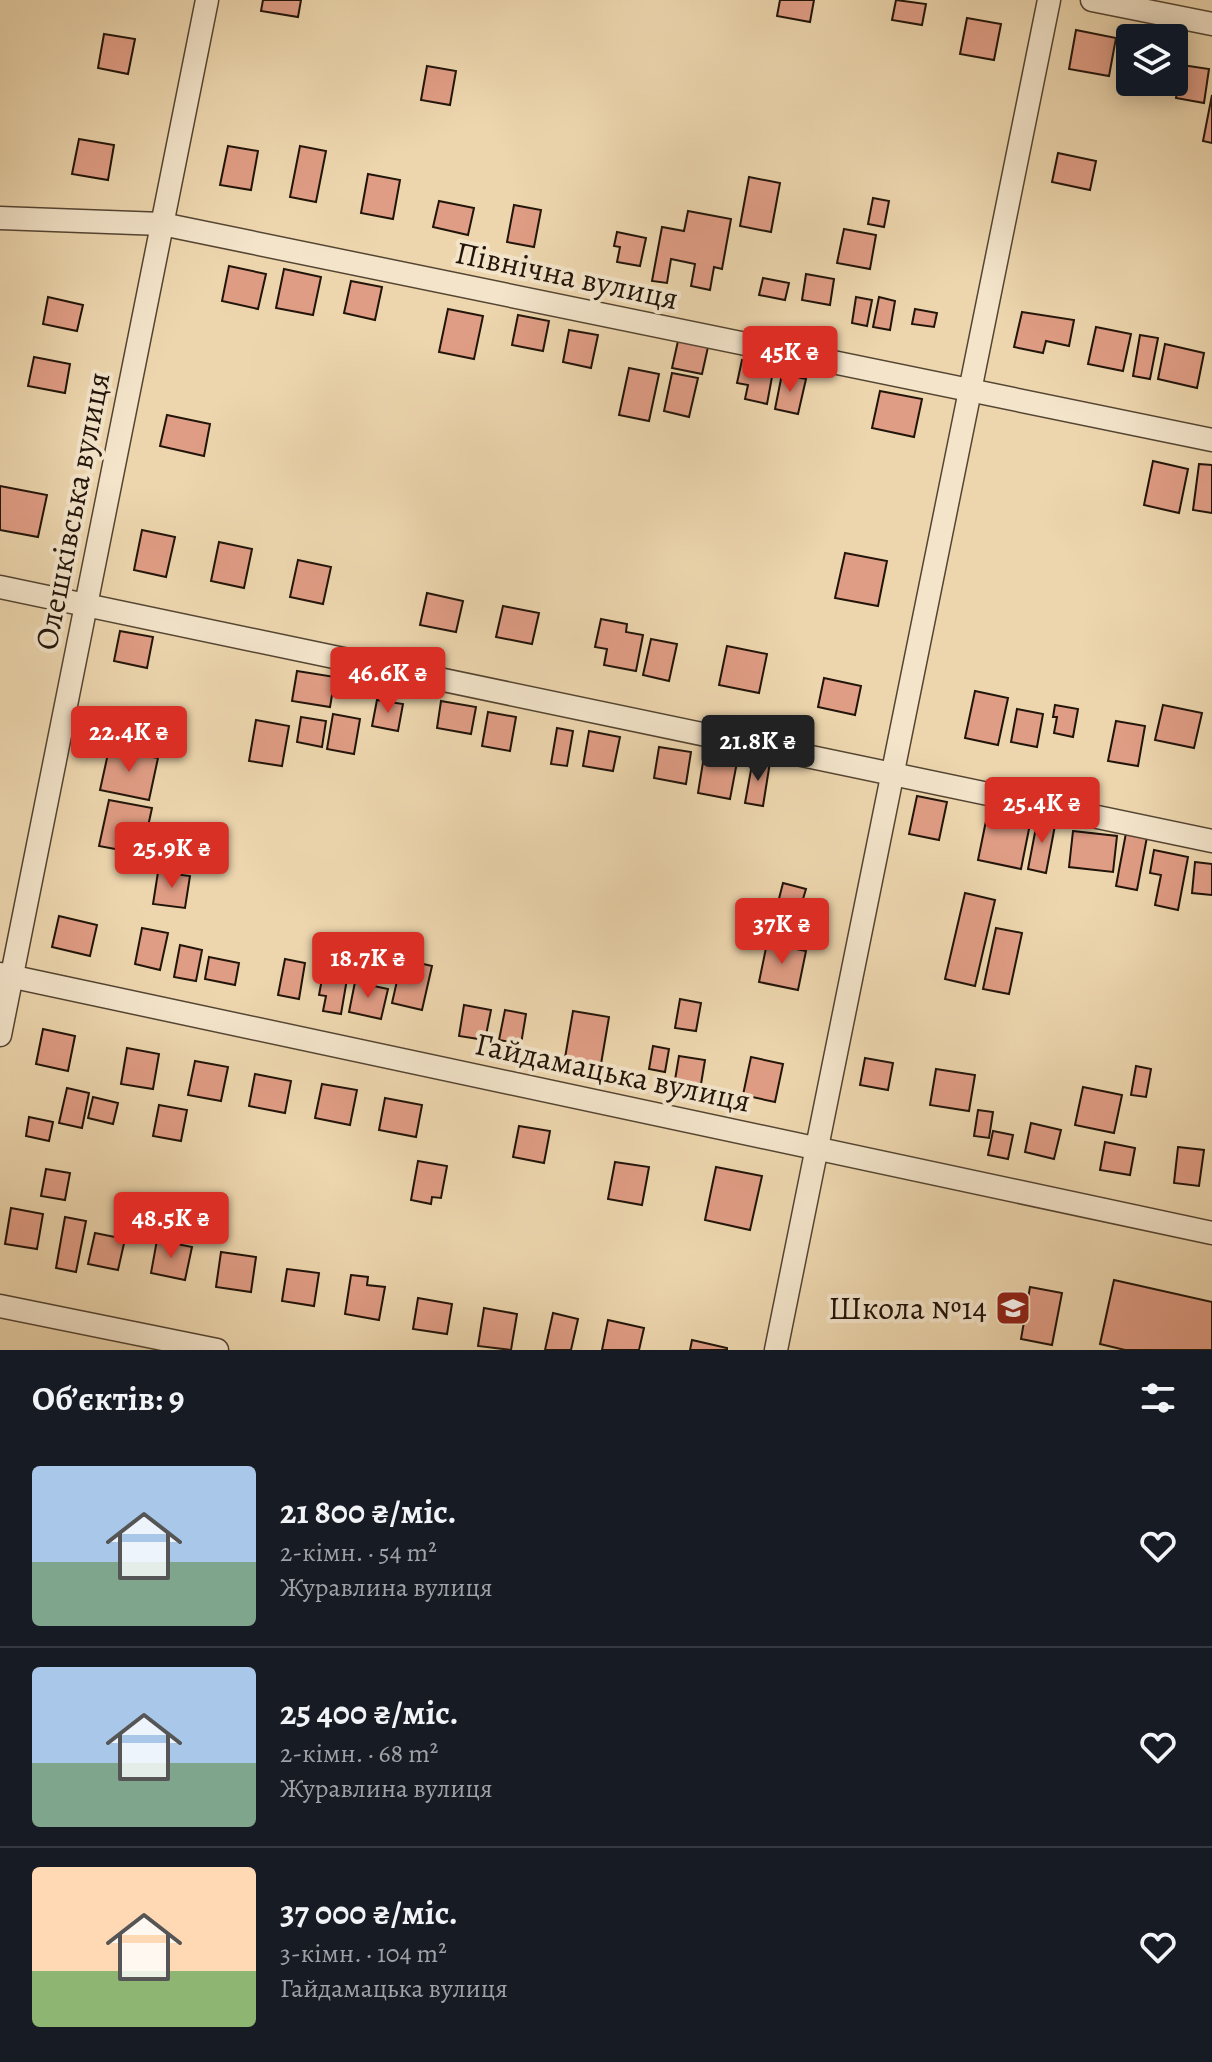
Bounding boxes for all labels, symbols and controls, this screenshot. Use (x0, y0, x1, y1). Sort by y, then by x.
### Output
map controls (1116, 24, 1188, 96)
button: layers (1116, 24, 1188, 96)
street label: Північна вулиця (451, 230, 683, 320)
pin: 45K ₴ (734, 326, 846, 394)
text: 45K ₴ (761, 334, 819, 369)
street label: Олешківська вулиця (23, 368, 121, 654)
pin: 46.6K ₴ (314, 647, 462, 715)
text: 46.6K ₴ (348, 655, 428, 690)
pin: 22.4K ₴ (55, 706, 203, 774)
text: 22.4K ₴ (89, 714, 169, 749)
pin: 21.8K ₴ (684, 715, 832, 783)
text: 21.8K ₴ (719, 723, 797, 758)
pin: 25.4K ₴ (968, 777, 1116, 845)
text: 25.4K ₴ (1003, 785, 1081, 820)
pin: 25.9K ₴ (98, 822, 246, 890)
text: 25.9K ₴ (133, 830, 211, 865)
pin: 37K ₴ (726, 898, 838, 966)
text: 37K ₴ (753, 906, 811, 941)
pin: 18.7K ₴ (294, 932, 442, 1000)
text: 18.7K ₴ (330, 940, 406, 975)
street label: Гайдамацька вулиця (471, 1021, 755, 1123)
pin: 48.5K ₴ (97, 1192, 245, 1260)
text: 48.5K ₴ (132, 1200, 210, 1235)
place label: Школа №14 (828, 1286, 987, 1330)
school or university icon: Школа №14 (994, 1289, 1032, 1327)
text: Об’єктів: 9 (32, 1375, 185, 1422)
icon: filters (1136, 1376, 1180, 1420)
text: 21 800 ₴/міс. (280, 1488, 457, 1535)
icon: home (96, 1498, 192, 1594)
icon: heart (1136, 1524, 1180, 1568)
text: 2-кімн. · 54 m² (280, 1535, 437, 1570)
text: Журавлина вулиця (280, 1570, 492, 1605)
text: 25 400 ₴/міс. (280, 1689, 459, 1736)
icon: home (96, 1699, 192, 1795)
icon: heart (1136, 1725, 1180, 1769)
text: 2-кімн. · 68 m² (280, 1736, 438, 1771)
text: Журавлина вулиця (280, 1771, 492, 1806)
text: 37 000 ₴/міс. (280, 1889, 458, 1936)
icon: home (96, 1899, 192, 1995)
icon: heart (1136, 1925, 1180, 1969)
text: 3-кімн. · 104 m² (280, 1936, 447, 1971)
text: Гайдамацька вулиця (280, 1971, 508, 2006)

